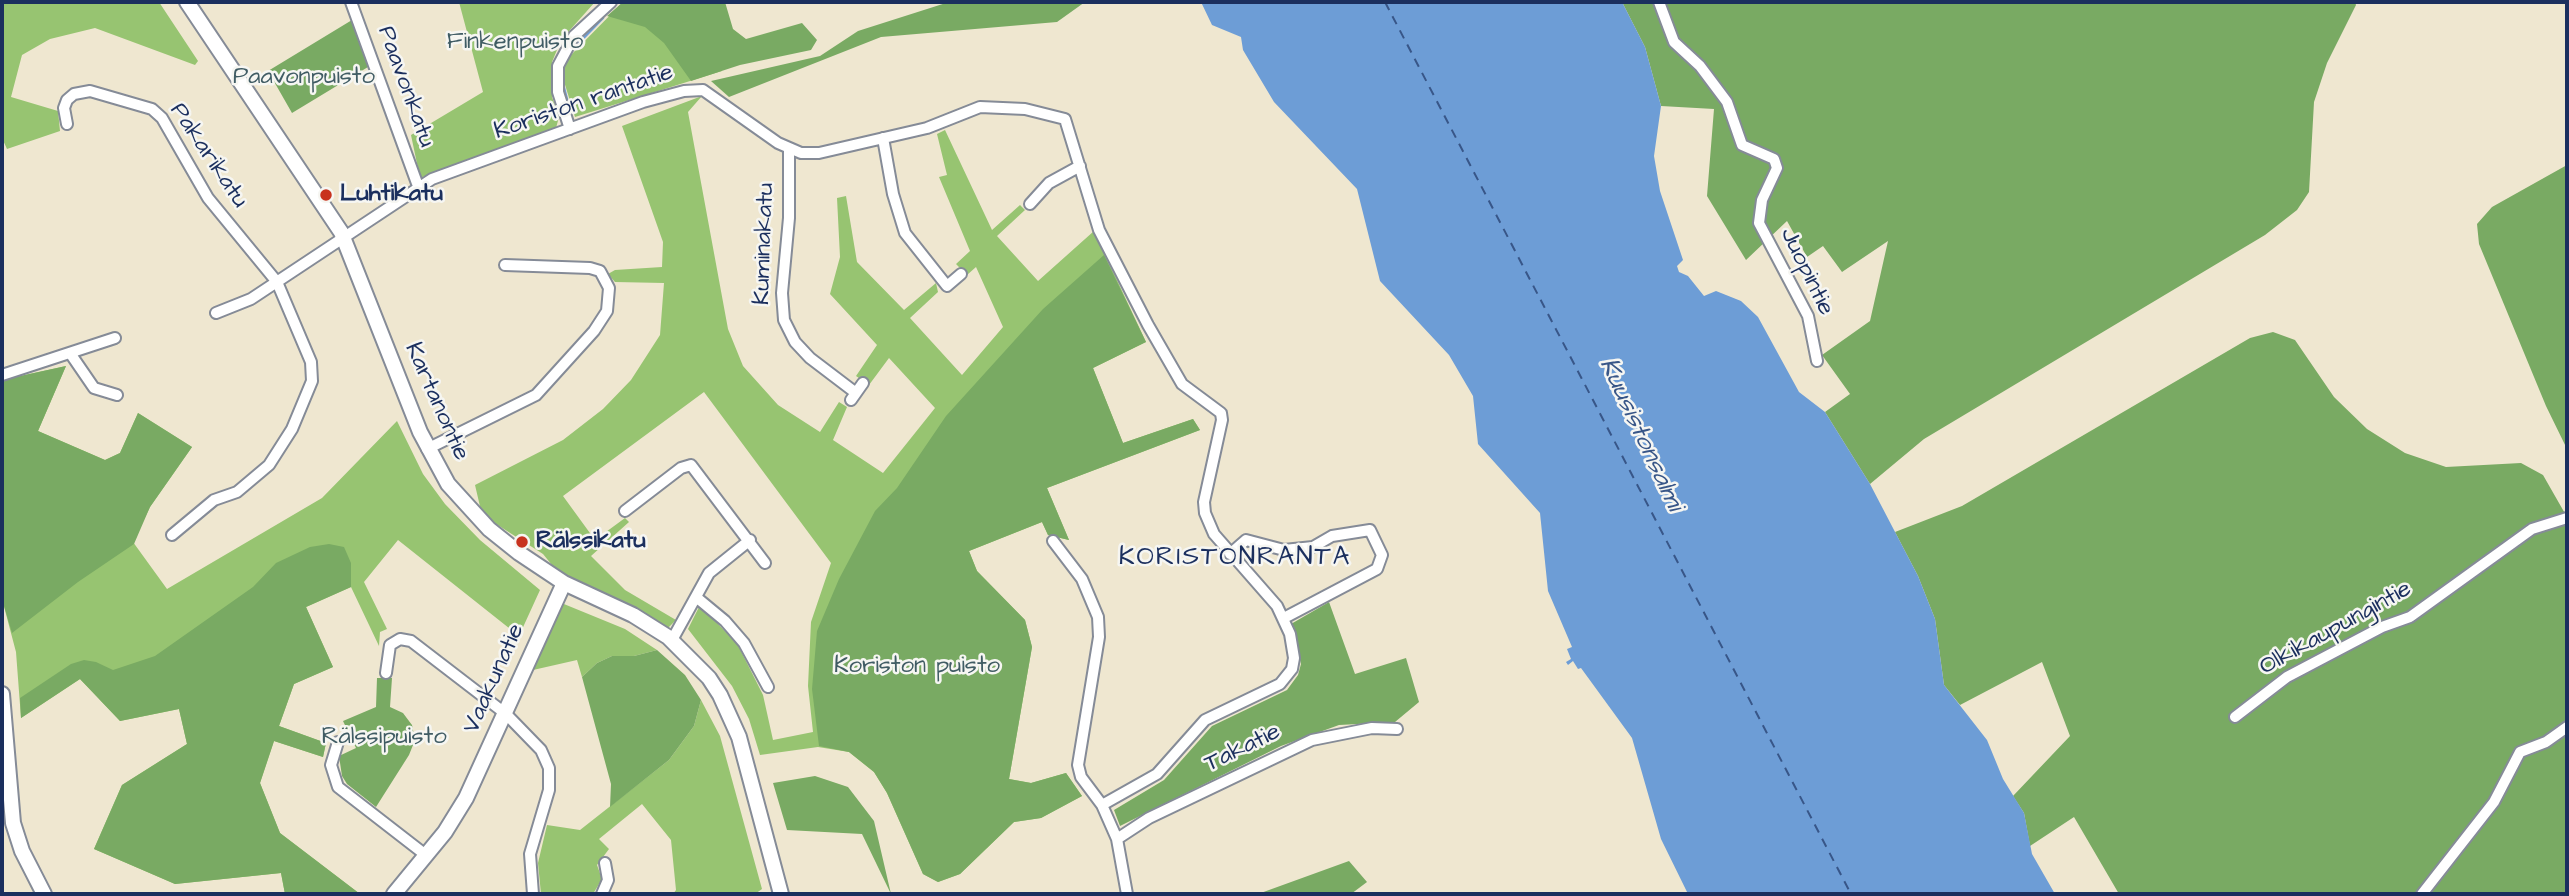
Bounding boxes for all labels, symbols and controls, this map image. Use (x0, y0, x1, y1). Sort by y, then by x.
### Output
street label: Paavonkatu (370, 23, 440, 151)
park label: Finkenpuisto (447, 29, 583, 57)
street label: Koriston rantatie (491, 59, 677, 147)
park label: Paavonpuisto (233, 64, 375, 92)
street label: Pakarikatu (162, 98, 254, 214)
place label: Luhtikatu (340, 181, 443, 209)
street label: Kuminakatu (748, 182, 782, 306)
marker: Luhtikatu (318, 187, 334, 203)
street label: Juopintie (1773, 224, 1839, 320)
street label: Kartanontie (397, 339, 475, 465)
water label: Kuusistonsalmi (1591, 354, 1689, 516)
place label: Rälssikatu (536, 528, 646, 556)
marker: Rälssikatu (514, 534, 530, 550)
district label: KORISTONRANTA (1120, 543, 1350, 575)
street label: Olkikaupungintie (2255, 575, 2417, 683)
street label: Vaakunatie (458, 620, 532, 738)
park label: Koriston puisto (834, 653, 1000, 681)
street label: Takatie (1201, 718, 1285, 780)
park label: Rälssipuisto (321, 724, 447, 752)

